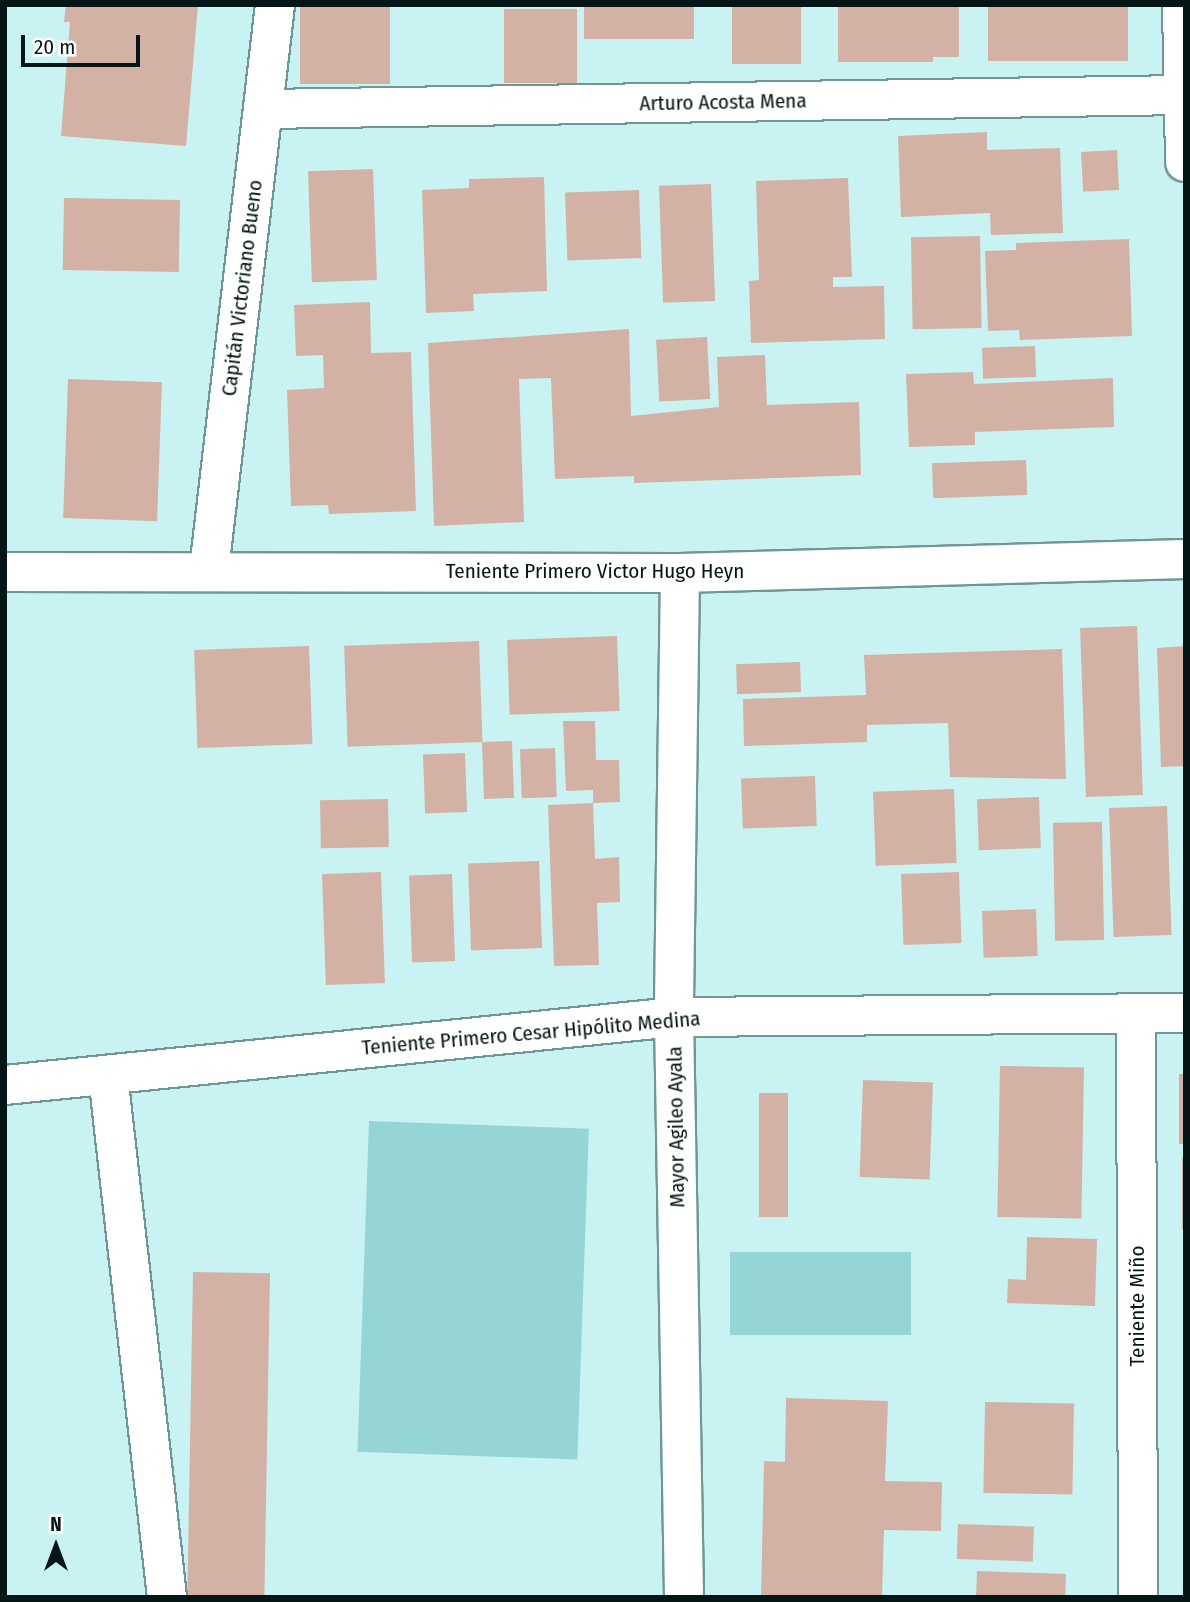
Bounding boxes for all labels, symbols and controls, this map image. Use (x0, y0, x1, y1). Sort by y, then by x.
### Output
scale bar (24, 21, 144, 65)
text: 20 m (34, 34, 75, 60)
street label: Arturo Acosta Mena (639, 88, 807, 116)
street label: Capitán Victoriano Bueno (216, 178, 268, 398)
street label: Teniente Primero Victor Hugo Heyn (446, 558, 744, 584)
street label: Teniente Primero Cesar Hipólito Medina (361, 1006, 701, 1060)
street label: Mayor Agileo Ayala (662, 1046, 690, 1208)
street label: Teniente Miño (1124, 1246, 1150, 1366)
north arrow (21, 1511, 91, 1581)
text: N (50, 1513, 62, 1536)

